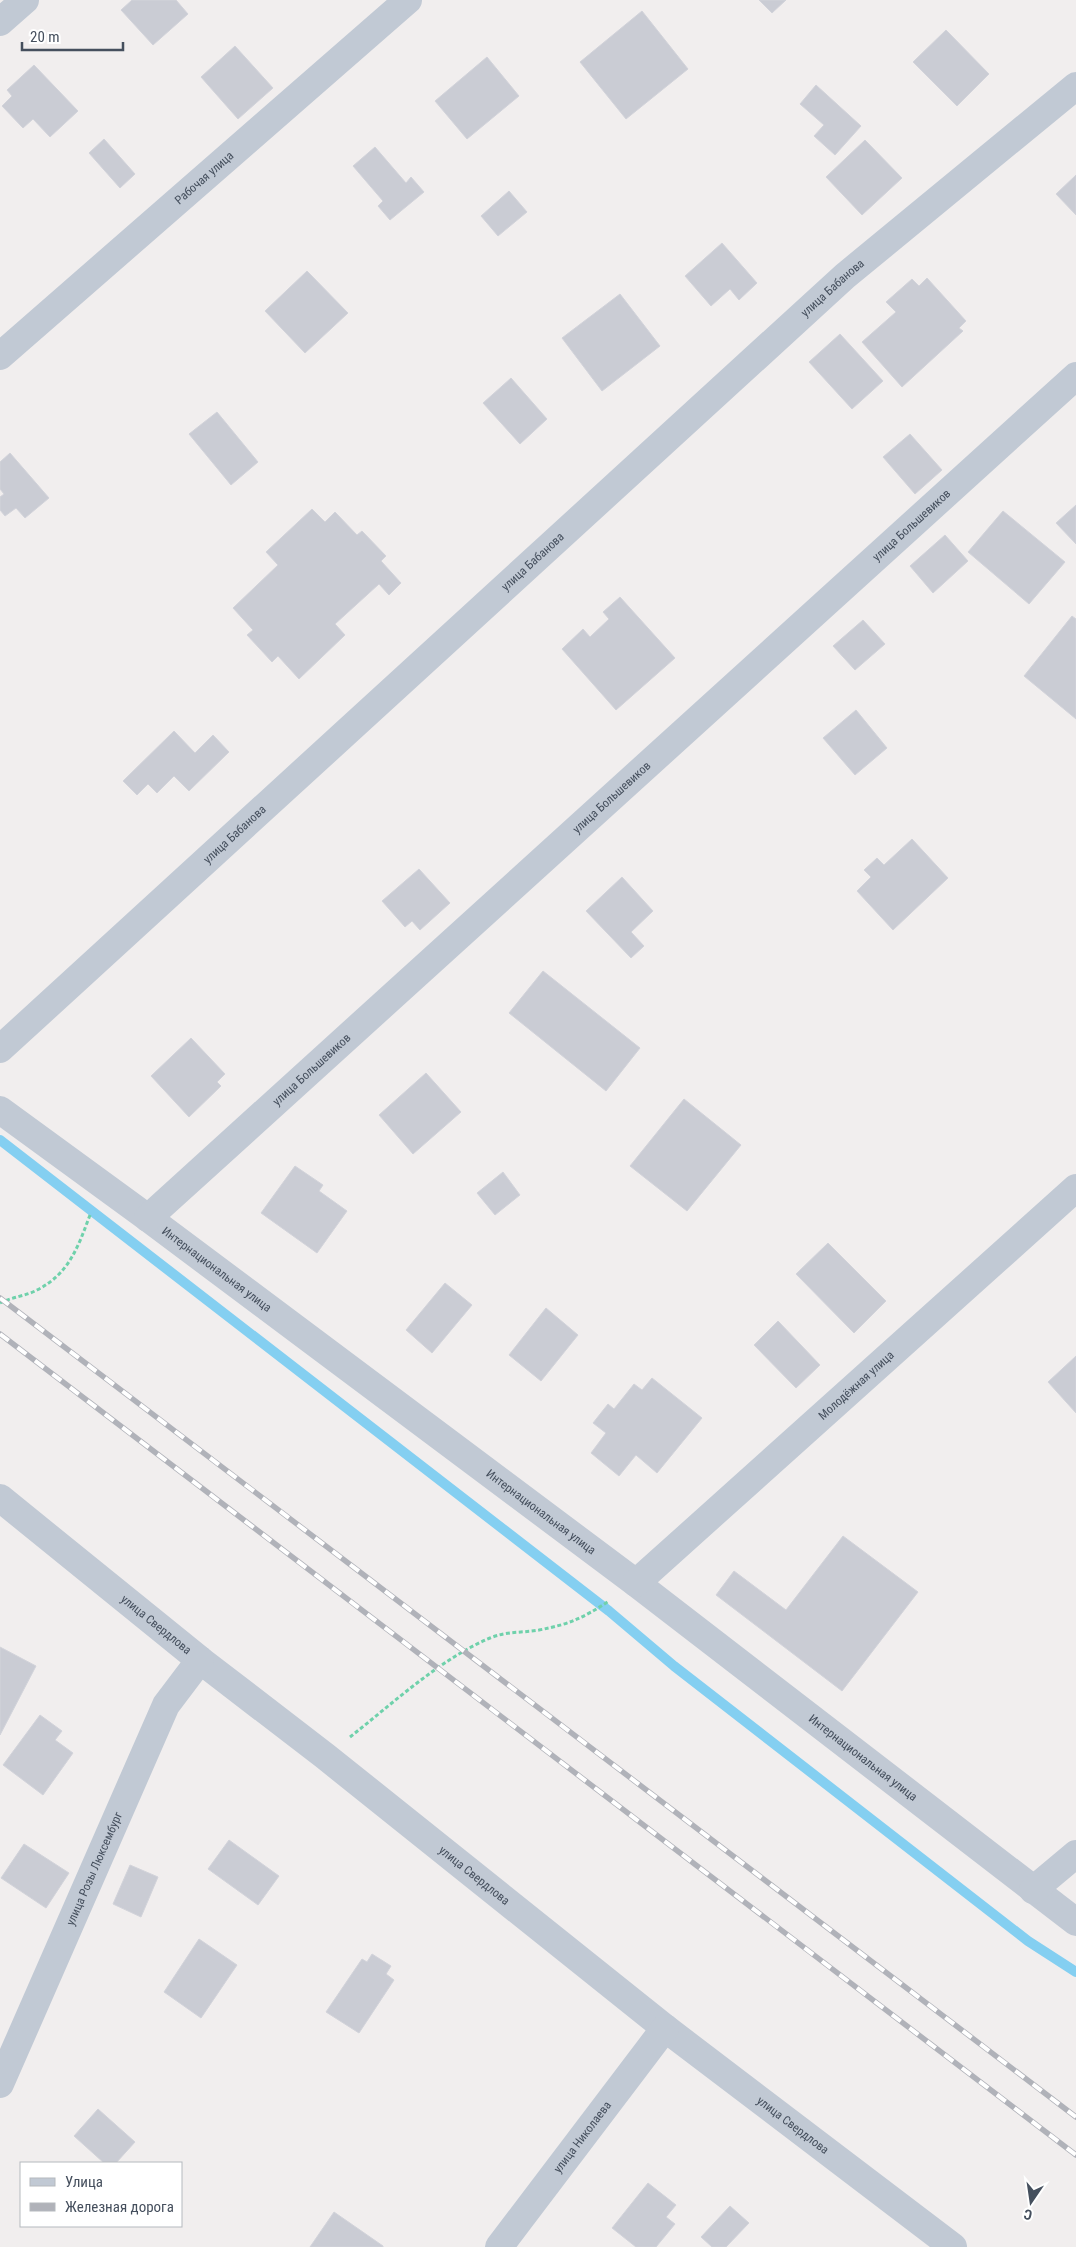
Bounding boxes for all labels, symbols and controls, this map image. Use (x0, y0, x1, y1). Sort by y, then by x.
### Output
scale bar (22, 20, 124, 52)
text: 20 m (30, 28, 60, 46)
street label: Рабочая улица (172, 148, 237, 207)
street label: улица Бабанова (798, 256, 867, 320)
street label: улица Большевиков (870, 486, 953, 564)
street label: улица Бабанова (499, 529, 567, 594)
street label: улица Большевиков (570, 758, 653, 836)
street label: улица Бабанова (201, 802, 269, 866)
street label: улица Большевиков (270, 1031, 353, 1108)
street label: Интернациональная улица (159, 1224, 274, 1315)
street label: Молодёжная улица (816, 1348, 897, 1423)
street label: Интернациональная улица (483, 1466, 599, 1558)
street label: улица Свердлова (118, 1592, 194, 1657)
street label: Интернациональная улица (806, 1712, 920, 1804)
street label: улица Розы Люксембург (63, 1809, 125, 1928)
street label: улица Свердлова (436, 1843, 513, 1908)
street label: улица Свердлова (754, 2093, 832, 2157)
street label: улица Николаева (551, 2098, 614, 2176)
legend (20, 2162, 182, 2227)
text: Улица (65, 2173, 103, 2191)
north arrow (1006, 2177, 1056, 2227)
text: Железная дорога (65, 2198, 174, 2216)
text: С (1022, 2206, 1034, 2223)

